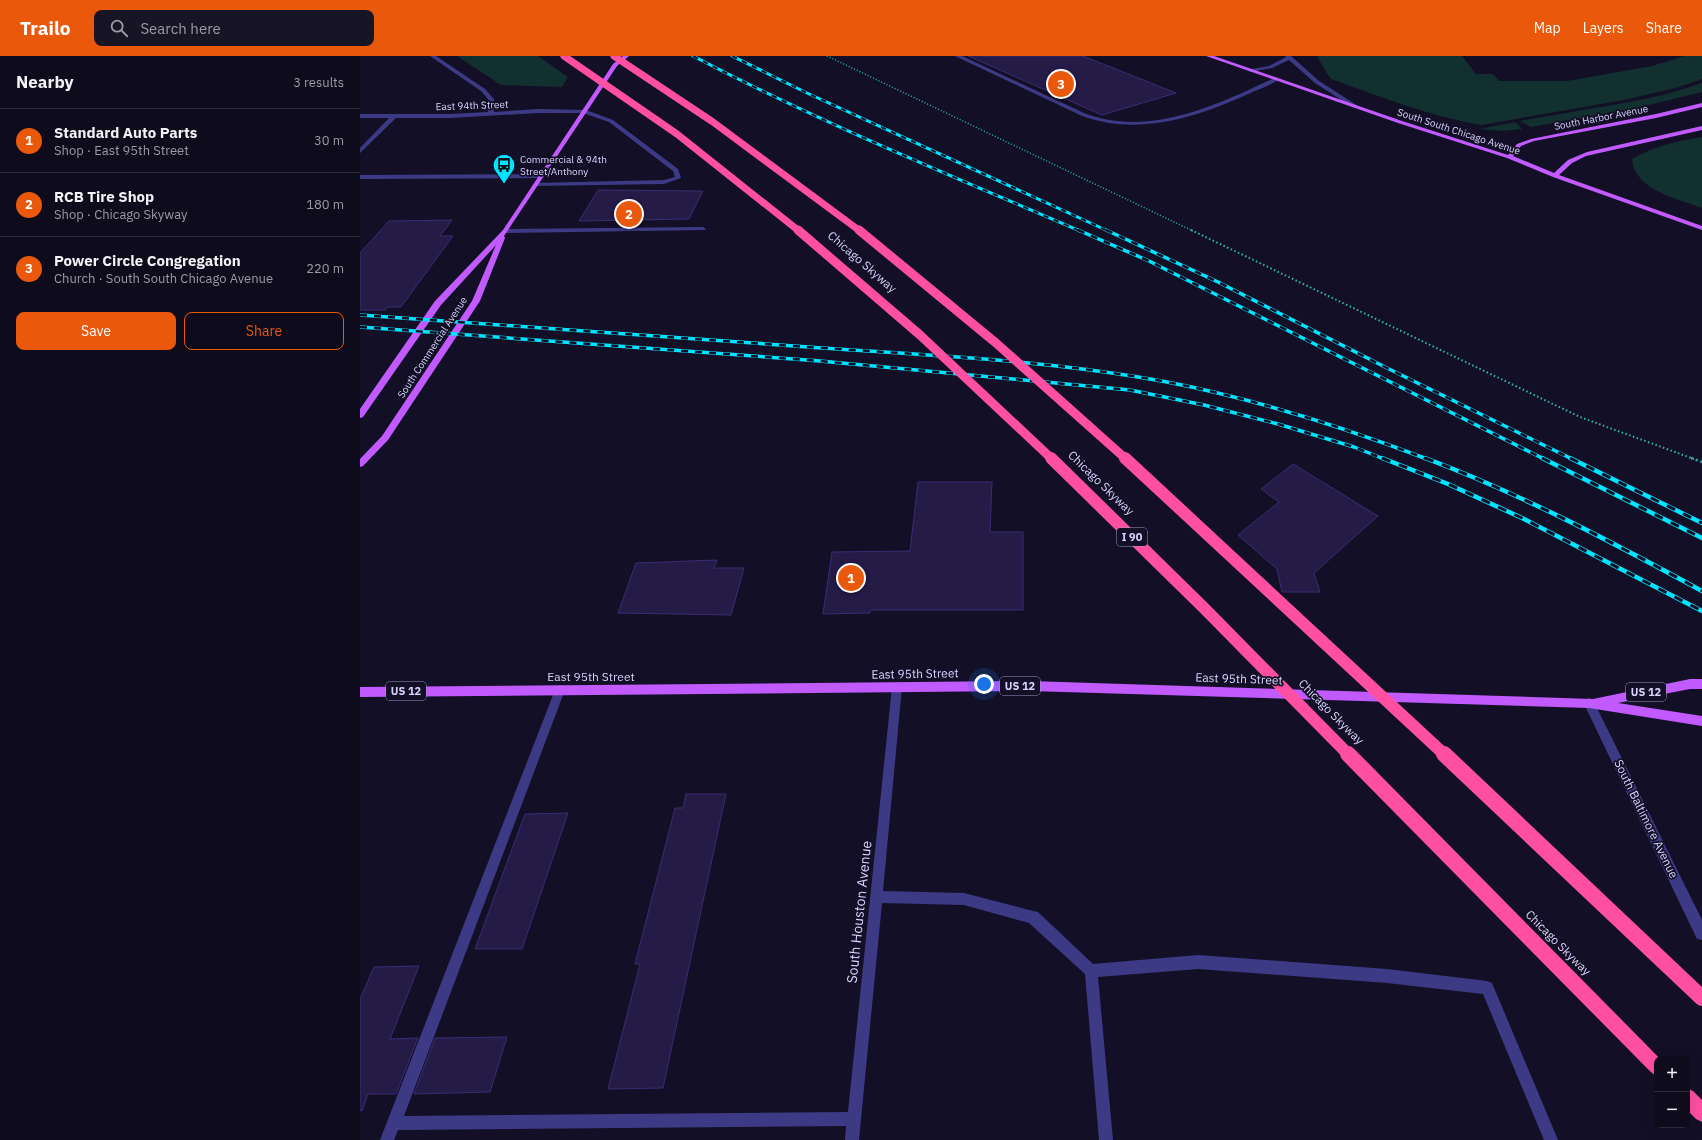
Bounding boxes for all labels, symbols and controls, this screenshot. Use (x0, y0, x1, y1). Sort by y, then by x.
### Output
search box (94, 10, 374, 46)
text: Trailo (20, 16, 70, 40)
icon: search (108, 17, 130, 39)
text: Search here (140, 19, 221, 38)
text: Map (1534, 19, 1561, 37)
text: Layers (1583, 19, 1624, 37)
text: Share (1646, 19, 1682, 37)
pin: 3 (1048, 69, 1074, 99)
text: Nearby (16, 71, 74, 93)
text: 3 results (293, 74, 344, 91)
street label: East 94th Street (435, 98, 509, 113)
street label: South Harbor Avenue (1553, 102, 1650, 133)
street label: South South Chicago Avenue (1396, 105, 1522, 158)
text: Standard Auto Parts (54, 123, 197, 142)
text: 1 (25, 132, 33, 149)
text: 30 m (314, 132, 344, 149)
text: Shop · East 95th Street (54, 142, 189, 159)
bus stop icon: Commercial & 94th Street/Anthony (491, 152, 517, 185)
place label: Commercial & 94th Street/Anthony (520, 153, 607, 178)
text: RCB Tire Shop (54, 187, 154, 206)
text: 2 (25, 196, 33, 213)
text: 180 m (306, 196, 344, 213)
pin: 2 (616, 199, 642, 229)
text: Shop · Chicago Skyway (54, 206, 188, 223)
street label: Chicago Skyway (825, 228, 900, 296)
text: Power Circle Congregation (54, 251, 241, 270)
text: 3 (25, 260, 33, 277)
text: 220 m (306, 260, 344, 277)
text: Church · South South Chicago Avenue (54, 270, 273, 287)
street label: South Commercial Avenue (395, 294, 470, 400)
button: Save (16, 312, 176, 350)
button: Share (184, 312, 344, 350)
street label: Chicago Skyway (1065, 447, 1138, 518)
road number: I 90 (1117, 528, 1147, 546)
pin: 1 (838, 563, 864, 593)
street label: East 95th Street (871, 665, 959, 682)
street label: East 95th Street (547, 669, 635, 684)
street label: East 95th Street (1195, 669, 1283, 688)
your location (974, 674, 994, 694)
street label: Chicago Skyway (1296, 676, 1367, 747)
road number: US 12 (1000, 677, 1040, 695)
road number: US 12 (386, 682, 426, 700)
road number: US 12 (1626, 683, 1666, 701)
street label: South Baltimore Avenue (1611, 757, 1682, 881)
street label: South Houston Avenue (843, 840, 875, 984)
street label: Chicago Skyway (1523, 907, 1594, 978)
map controls (1654, 1056, 1690, 1128)
button: + (1654, 1056, 1690, 1092)
button: − (1654, 1092, 1690, 1128)

